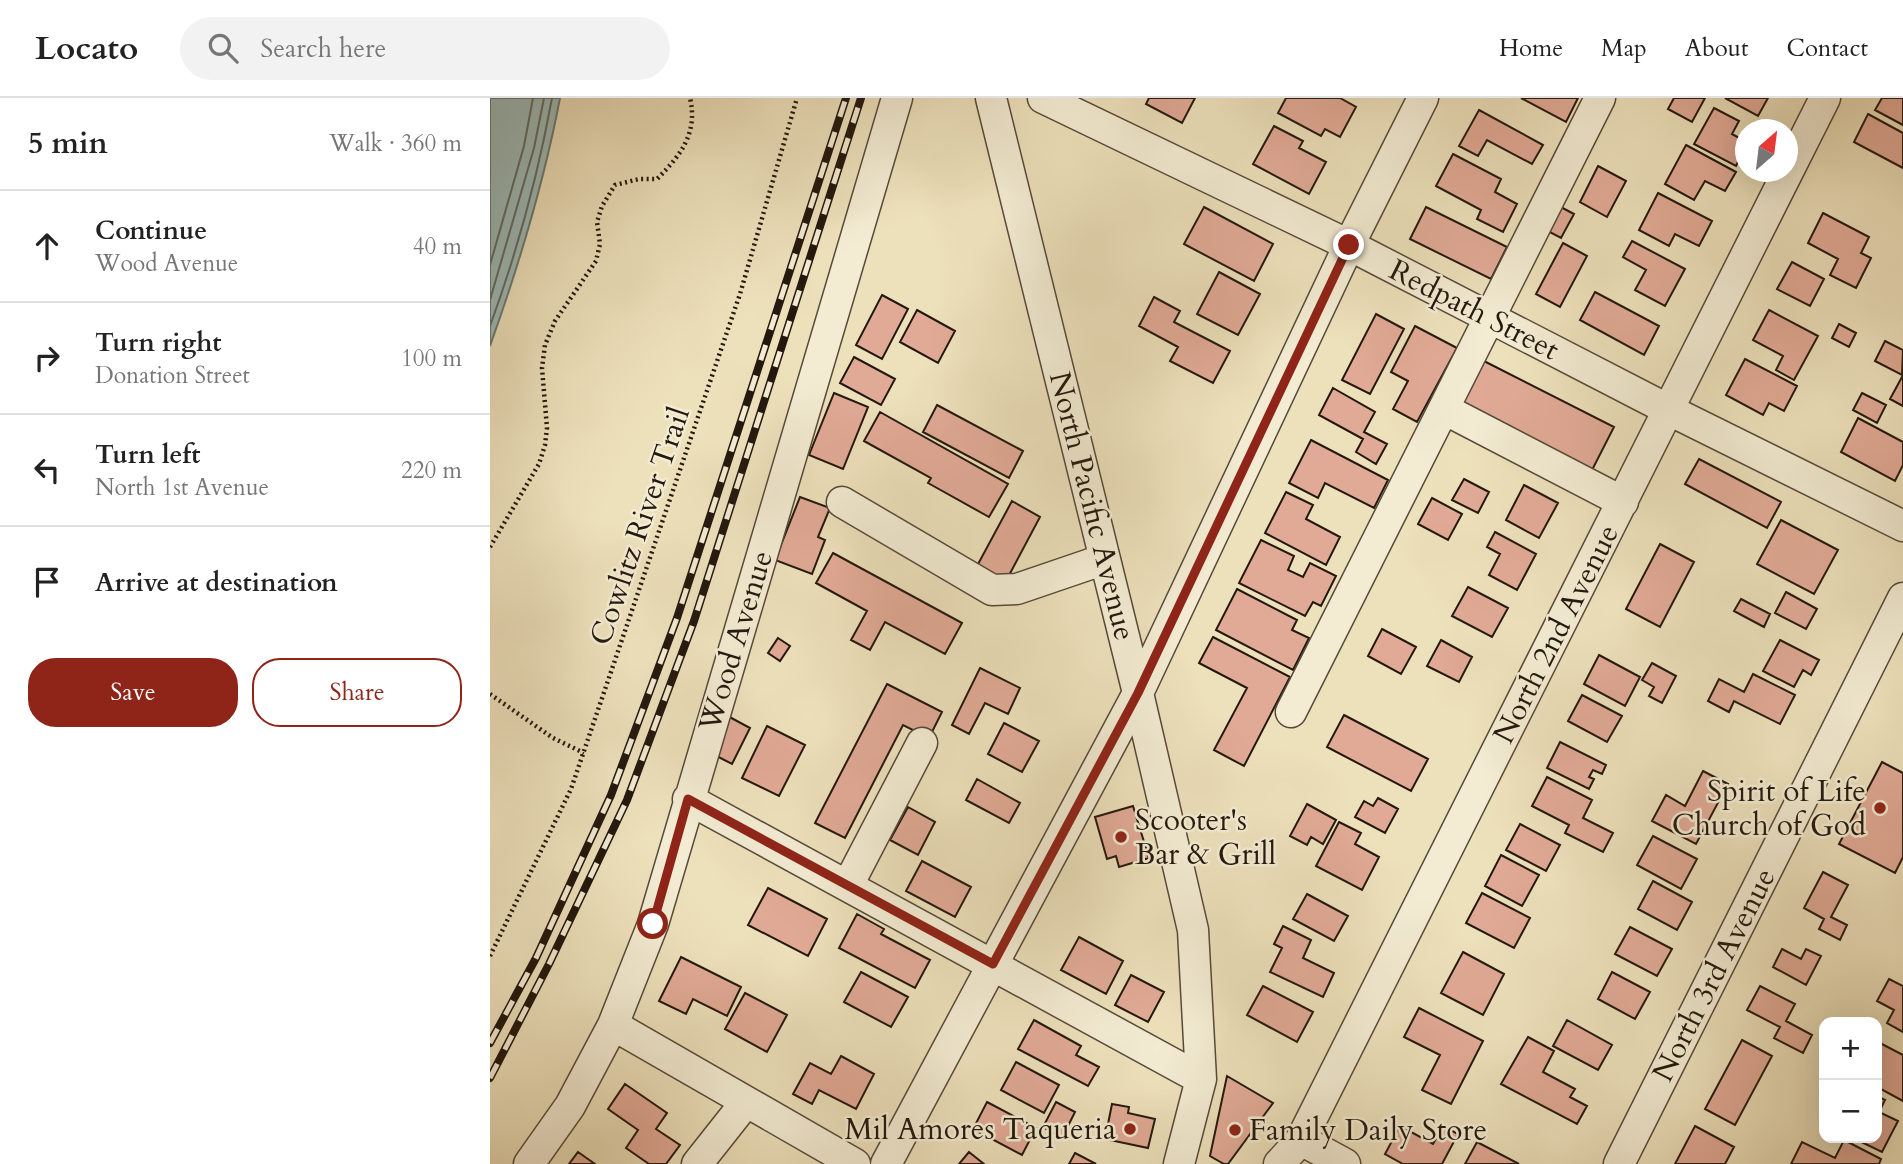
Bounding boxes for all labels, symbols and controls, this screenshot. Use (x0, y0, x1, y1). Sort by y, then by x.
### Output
search box (180, 17, 670, 80)
text: Locato (35, 26, 138, 71)
icon: search (204, 29, 242, 67)
text: Search here (260, 31, 386, 66)
text: Home (1499, 32, 1563, 65)
text: Map (1601, 32, 1647, 65)
text: About (1685, 32, 1749, 65)
text: Contact (1787, 32, 1868, 65)
north arrow (1735, 119, 1798, 182)
text: 5 min (28, 123, 108, 164)
text: Walk · 360 m (329, 128, 462, 159)
text: Continue (95, 213, 207, 248)
icon: ahead (28, 227, 66, 265)
route end (1333, 229, 1364, 260)
text: 40 m (413, 231, 462, 262)
text: Wood Avenue (95, 248, 238, 279)
street label: Redpath Street (1382, 250, 1566, 371)
text: Turn right (95, 325, 222, 360)
icon: right (28, 339, 66, 377)
text: 100 m (401, 343, 462, 374)
text: Donation Street (95, 360, 250, 391)
street label: North Pacific Avenue (1039, 367, 1145, 645)
street label: Cowlitz River Trail (580, 401, 700, 650)
text: Turn left (95, 437, 200, 472)
icon: left (28, 451, 66, 489)
text: 220 m (401, 455, 462, 486)
text: North 1st Avenue (95, 472, 269, 503)
street label: North 2nd Avenue (1483, 518, 1629, 750)
street label: Wood Avenue (689, 546, 783, 737)
icon: arrive (28, 563, 66, 601)
text: Arrive at destination (95, 565, 338, 600)
button: Save (28, 658, 238, 727)
button: Share (252, 658, 462, 727)
place label: Spirit of Life Church of God (1672, 771, 1866, 846)
place label: Scooter's Bar & Grill (1135, 800, 1276, 875)
marker: Spirit of Life Church of God (1872, 800, 1888, 816)
marker: Scooter's Bar & Grill (1113, 829, 1129, 845)
street label: North 3rd Avenue (1643, 861, 1785, 1089)
route start (637, 908, 668, 939)
map controls (1819, 1017, 1882, 1143)
button: + (1819, 1017, 1882, 1080)
button: − (1819, 1080, 1882, 1143)
place label: Mil Amores Taqueria (845, 1109, 1116, 1150)
place label: Family Daily Store (1249, 1110, 1487, 1151)
marker: Mil Amores Taqueria (1122, 1121, 1138, 1137)
marker: Family Daily Store (1227, 1122, 1243, 1138)

